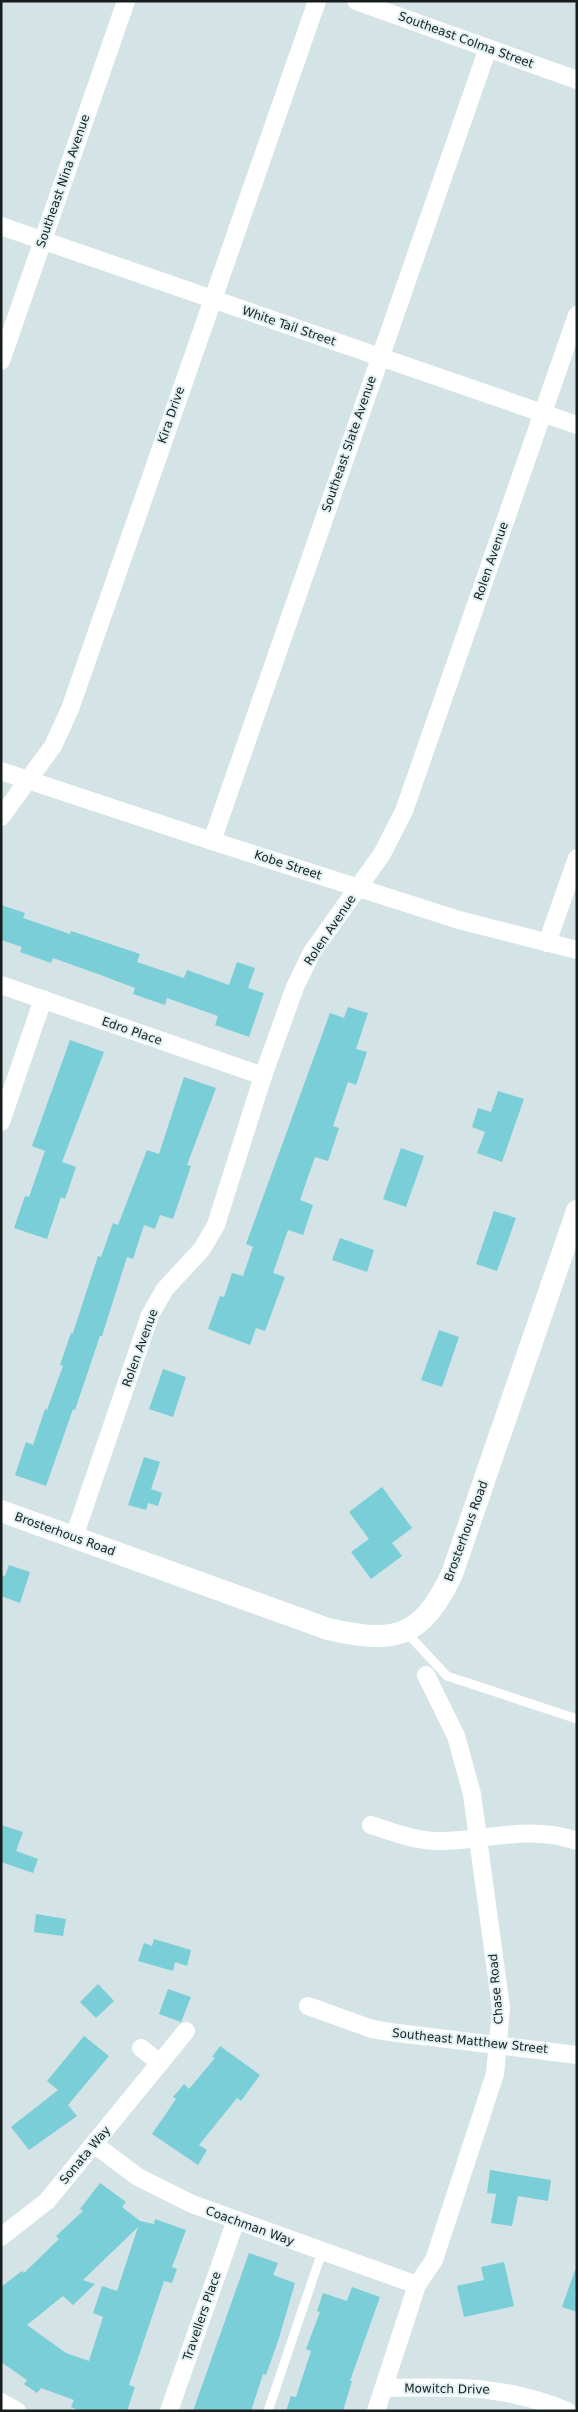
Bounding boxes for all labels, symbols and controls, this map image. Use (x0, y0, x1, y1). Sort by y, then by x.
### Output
street label: Southeast Colma Street (397, 9, 536, 71)
street label: Southeast Nina Avenue (34, 113, 92, 249)
street label: White Tail Street (240, 303, 338, 349)
street label: Southeast Slate Avenue (319, 374, 379, 514)
street label: Kira Drive (155, 385, 187, 445)
street label: Rolen Avenue (471, 520, 511, 602)
street label: Kobe Street (253, 848, 324, 883)
street label: Rolen Avenue (301, 892, 359, 968)
street label: Edro Place (100, 1014, 164, 1048)
street label: Rolen Avenue (119, 1307, 161, 1389)
street label: Brosterhous Road (441, 1479, 491, 1583)
street label: Brosterhous Road (13, 1509, 117, 1559)
street label: Chase Road (486, 1953, 506, 2025)
street label: Southeast Matthew Street (391, 2026, 549, 2056)
street label: Sonata Way (57, 2123, 113, 2187)
street label: Coachman Way (204, 2203, 296, 2249)
street label: Travellers Place (180, 2270, 224, 2363)
street label: Mowitch Drive (404, 2381, 490, 2397)

